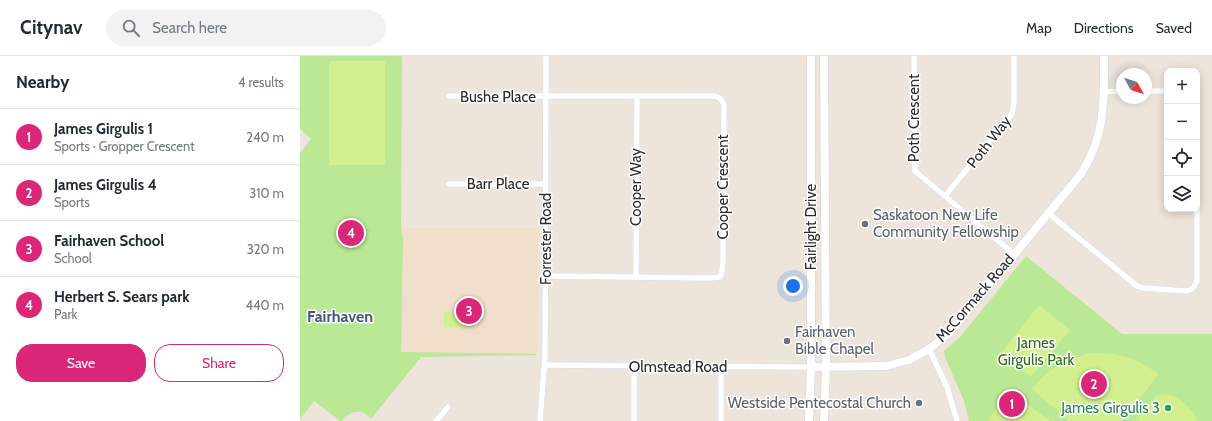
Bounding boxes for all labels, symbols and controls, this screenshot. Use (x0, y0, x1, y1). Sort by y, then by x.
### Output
search box (106, 10, 386, 46)
text: Citynav (20, 16, 82, 39)
icon: search (120, 17, 142, 39)
text: Search here (152, 19, 227, 37)
text: Map (1026, 19, 1052, 37)
text: Directions (1074, 19, 1134, 37)
text: Saved (1156, 19, 1192, 37)
north arrow (1116, 68, 1152, 104)
map controls (1164, 68, 1200, 212)
button: + (1164, 68, 1200, 104)
text: Nearby (16, 72, 69, 92)
text: 4 results (238, 74, 284, 90)
street label: Poth Crescent (905, 74, 923, 162)
street label: Bushe Place (460, 88, 536, 106)
button: − (1164, 104, 1200, 140)
street label: Poth Way (963, 112, 1015, 172)
text: James Girgulis 1 (54, 120, 153, 138)
text: 1 (27, 129, 31, 145)
text: 240 m (246, 129, 284, 145)
street label: Cooper Crescent (714, 135, 732, 239)
text: Sports · Gropper Crescent (54, 138, 195, 154)
button: locate (1164, 140, 1200, 176)
street label: Cooper Way (627, 148, 645, 226)
street label: Barr Place (467, 175, 530, 193)
text: James Girgulis 4 (54, 176, 157, 194)
button: layers (1164, 176, 1200, 212)
street label: Fairlight Drive (802, 183, 820, 270)
text: 2 (26, 185, 32, 201)
text: 310 m (249, 185, 284, 201)
street label: Forrester Road (537, 193, 555, 285)
text: Sports (54, 194, 90, 210)
place label: Saskatoon New Life Community Fellowship (873, 206, 1019, 241)
pin: 4 (338, 218, 364, 248)
marker: Saskatoon New Life Community Fellowship (860, 219, 870, 229)
text: Fairhaven School (54, 232, 164, 250)
text: 3 (25, 241, 33, 257)
text: 320 m (247, 241, 284, 257)
text: School (54, 250, 92, 266)
street label: McCormack Road (932, 250, 1018, 346)
your location (783, 276, 803, 296)
text: Herbert S. Sears park (54, 288, 189, 306)
pin: 3 (456, 296, 482, 326)
text: 4 (25, 297, 33, 313)
text: 440 m (246, 297, 284, 313)
text: Park (54, 306, 77, 322)
district label: Fairhaven (307, 307, 373, 326)
place label: Fairhaven Bible Chapel (795, 323, 874, 358)
park label: James Girgulis Park (998, 334, 1075, 369)
marker: Fairhaven Bible Chapel (782, 336, 792, 346)
button: Save (16, 344, 146, 382)
button: Share (154, 344, 284, 382)
street label: Olmstead Road (629, 358, 727, 376)
pin: 2 (1081, 369, 1107, 399)
pin: 1 (999, 389, 1025, 419)
place label: Westside Pentecostal Church (728, 394, 911, 412)
marker: Westside Pentecostal Church (914, 398, 924, 408)
place label: James Girgulis 3 (1060, 399, 1160, 417)
marker: James Girgulis 3 (1163, 403, 1173, 413)

